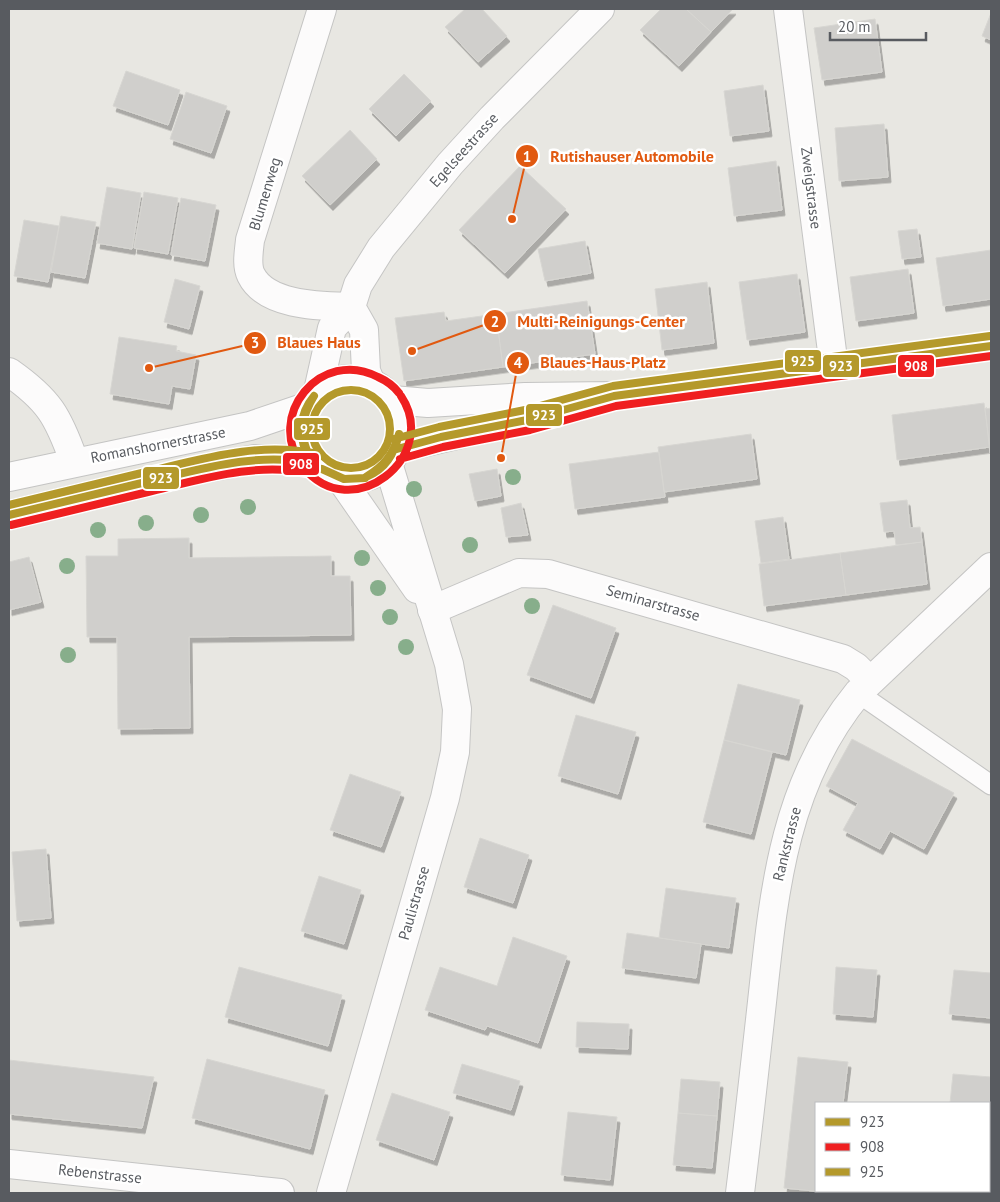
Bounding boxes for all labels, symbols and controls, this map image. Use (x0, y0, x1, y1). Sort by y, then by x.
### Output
scale bar (830, 10, 926, 42)
text: 20 m (838, 17, 871, 36)
street label: Egelseestrasse (425, 108, 502, 191)
callout: Rutishauser Automobile (515, 141, 724, 172)
text: Rutishauser Automobile (550, 146, 714, 166)
street label: Zweigstrasse (797, 146, 826, 230)
text: 1 (523, 147, 531, 166)
street label: Blumenweg (244, 155, 285, 233)
callout: Multi-Reinigungs-Center (482, 306, 695, 337)
text: Multi-Reinigungs-Center (517, 311, 685, 331)
text: 2 (491, 312, 499, 331)
callout: Blaues Haus (242, 327, 371, 358)
text: Blaues Haus (277, 332, 361, 352)
text: 3 (251, 333, 259, 352)
callout: Blaues-Haus-Platz (505, 347, 676, 378)
line badge: 925 (784, 349, 822, 373)
text: Blaues-Haus-Platz (540, 352, 666, 372)
text: 925 (791, 352, 815, 370)
text: 4 (514, 353, 523, 372)
line badge: 923 (822, 354, 860, 378)
line badge: 908 (897, 354, 935, 378)
text: 923 (829, 357, 853, 375)
text: 908 (904, 357, 928, 375)
line badge: 923 (525, 403, 563, 427)
text: 923 (532, 406, 556, 424)
line badge: 925 (293, 417, 331, 441)
text: 925 (300, 420, 324, 438)
street label: Romanshornerstrasse (89, 422, 227, 467)
line badge: 908 (282, 452, 320, 476)
text: 908 (289, 455, 313, 473)
line badge: 923 (142, 466, 180, 490)
text: 923 (149, 469, 173, 487)
street label: Seminarstrasse (604, 580, 702, 625)
street label: Rankstrasse (768, 805, 805, 883)
street label: Paulistrasse (394, 864, 433, 942)
legend (815, 1102, 990, 1192)
text: 923 (860, 1112, 885, 1131)
text: 908 (860, 1137, 885, 1156)
street label: Rebenstrasse (57, 1160, 143, 1187)
text: 925 (860, 1162, 885, 1181)

